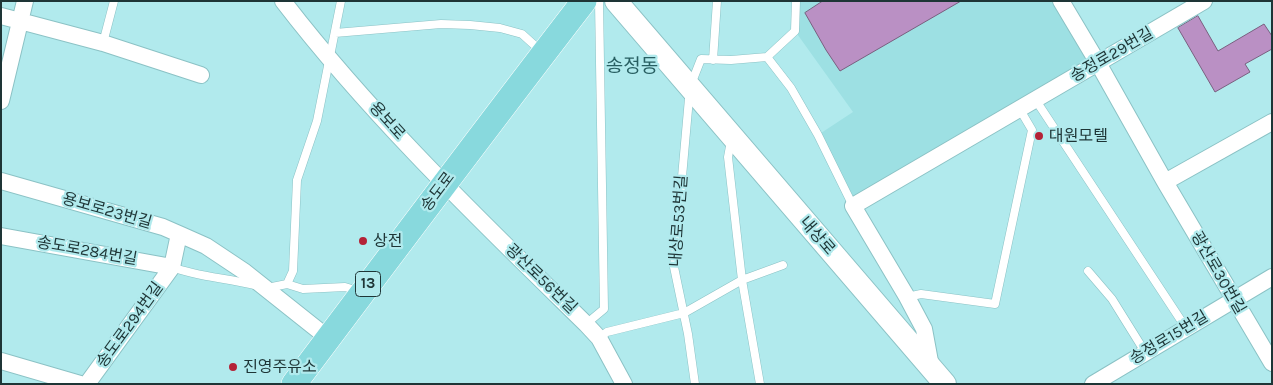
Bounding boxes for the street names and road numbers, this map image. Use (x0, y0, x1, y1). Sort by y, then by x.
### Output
street label: 송정로29번길 (1067, 24, 1157, 86)
street label: 용보로 (365, 98, 409, 144)
street label: 송도로 (417, 169, 459, 215)
street label: 내상로53번길 (666, 174, 692, 268)
street label: 용보로23번길 (60, 189, 154, 233)
street label: 내상로 (795, 213, 839, 259)
street label: 광산로30번길 (1187, 228, 1249, 318)
street label: 송도로284번길 (35, 233, 139, 269)
street label: 광산로56번길 (501, 240, 581, 318)
road number: 13 (356, 272, 380, 296)
street label: 송도로294번길 (93, 278, 167, 372)
street label: 송정로15번길 (1126, 307, 1212, 369)

